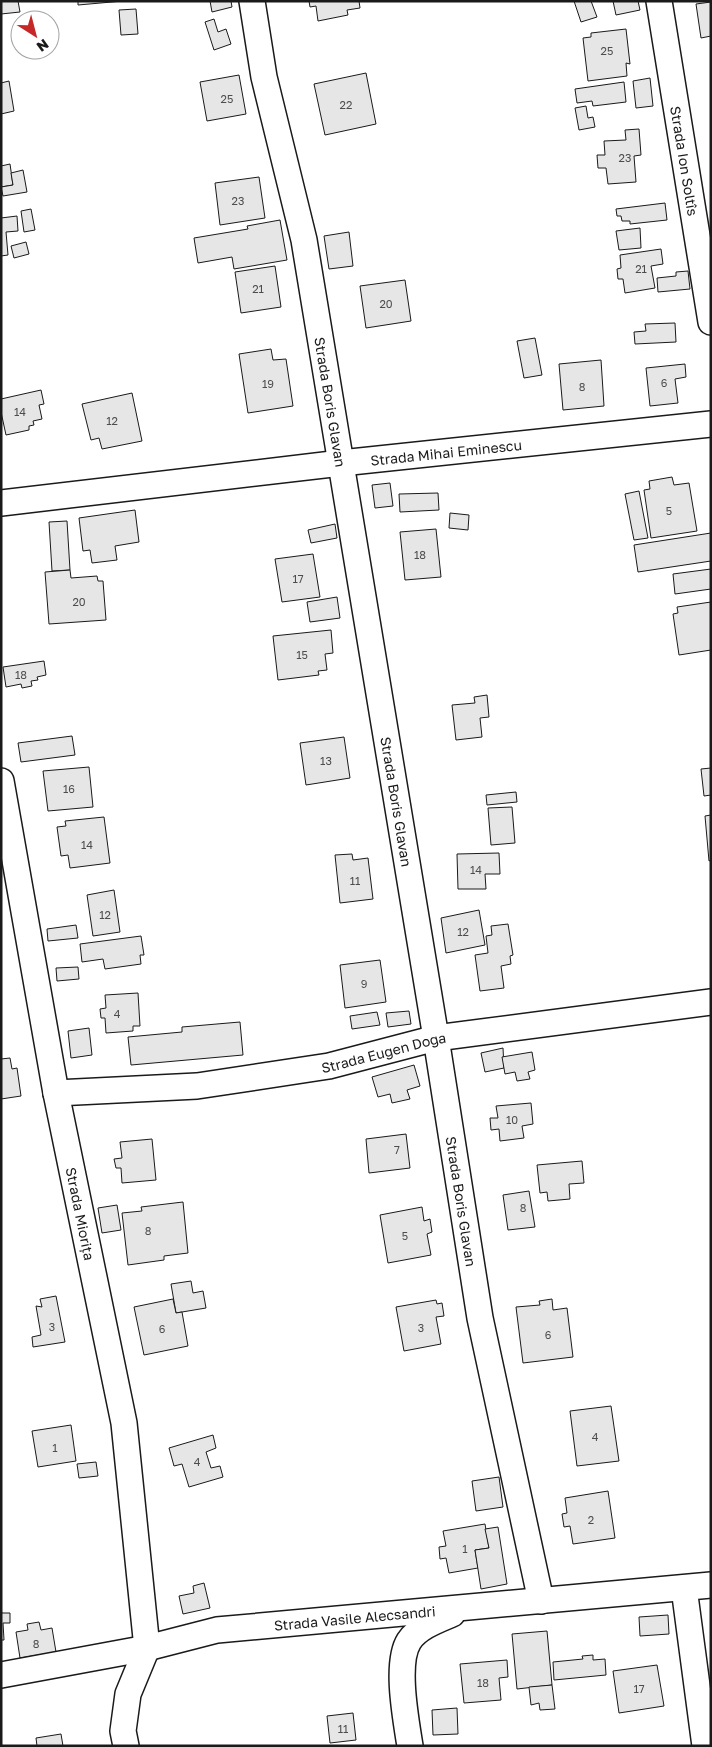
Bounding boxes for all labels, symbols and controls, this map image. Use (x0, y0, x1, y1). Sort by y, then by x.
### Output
north arrow (10, 10, 60, 60)
text: N (34, 36, 52, 56)
house number: 25 (601, 44, 613, 57)
house number: 25 (221, 92, 233, 105)
house number: 22 (340, 98, 352, 111)
street label: Strada Ion Soltîs (668, 105, 702, 217)
house number: 23 (619, 151, 631, 164)
house number: 23 (232, 194, 244, 207)
house number: 21 (635, 262, 647, 275)
house number: 21 (252, 282, 264, 295)
house number: 20 (379, 297, 393, 310)
street label: Strada Boris Glavan (312, 336, 350, 468)
house number: 6 (661, 376, 668, 389)
house number: 19 (262, 377, 274, 390)
house number: 8 (579, 380, 586, 393)
house number: 14 (14, 405, 26, 418)
house number: 12 (106, 414, 118, 427)
street label: Strada Mihai Eminescu (369, 435, 523, 468)
house number: 5 (666, 504, 672, 517)
house number: 18 (414, 548, 426, 561)
house number: 17 (292, 572, 304, 585)
house number: 20 (72, 595, 86, 608)
house number: 15 (296, 648, 308, 661)
house number: 18 (15, 668, 27, 681)
street label: Strada Boris Glavan (378, 735, 416, 868)
house number: 13 (320, 754, 332, 767)
house number: 16 (63, 782, 75, 795)
house number: 14 (81, 838, 93, 851)
house number: 14 (470, 863, 482, 876)
house number: 11 (350, 874, 360, 887)
house number: 12 (99, 908, 111, 921)
house number: 12 (457, 925, 469, 938)
house number: 9 (361, 977, 367, 990)
house number: 4 (114, 1007, 121, 1020)
street label: Strada Eugen Doga (320, 1028, 447, 1076)
house number: 10 (506, 1113, 518, 1126)
street label: Strada Boris Glavan (443, 1135, 480, 1268)
house number: 7 (394, 1143, 400, 1156)
street label: Strada Miorița (63, 1166, 99, 1262)
house number: 8 (520, 1201, 527, 1214)
house number: 8 (145, 1224, 152, 1237)
house number: 5 (402, 1229, 408, 1242)
house number: 3 (49, 1320, 55, 1333)
house number: 3 (418, 1321, 424, 1334)
house number: 6 (159, 1322, 166, 1335)
house number: 6 (545, 1328, 552, 1341)
house number: 4 (592, 1430, 599, 1443)
house number: 1 (52, 1441, 58, 1454)
house number: 4 (194, 1455, 201, 1468)
house number: 2 (588, 1513, 594, 1526)
house number: 1 (462, 1542, 468, 1555)
street label: Strada Vasile Alecsandri (273, 1602, 436, 1633)
house number: 8 (33, 1637, 40, 1650)
house number: 18 (477, 1676, 489, 1689)
house number: 17 (633, 1682, 645, 1695)
house number: 11 (338, 1722, 348, 1735)

